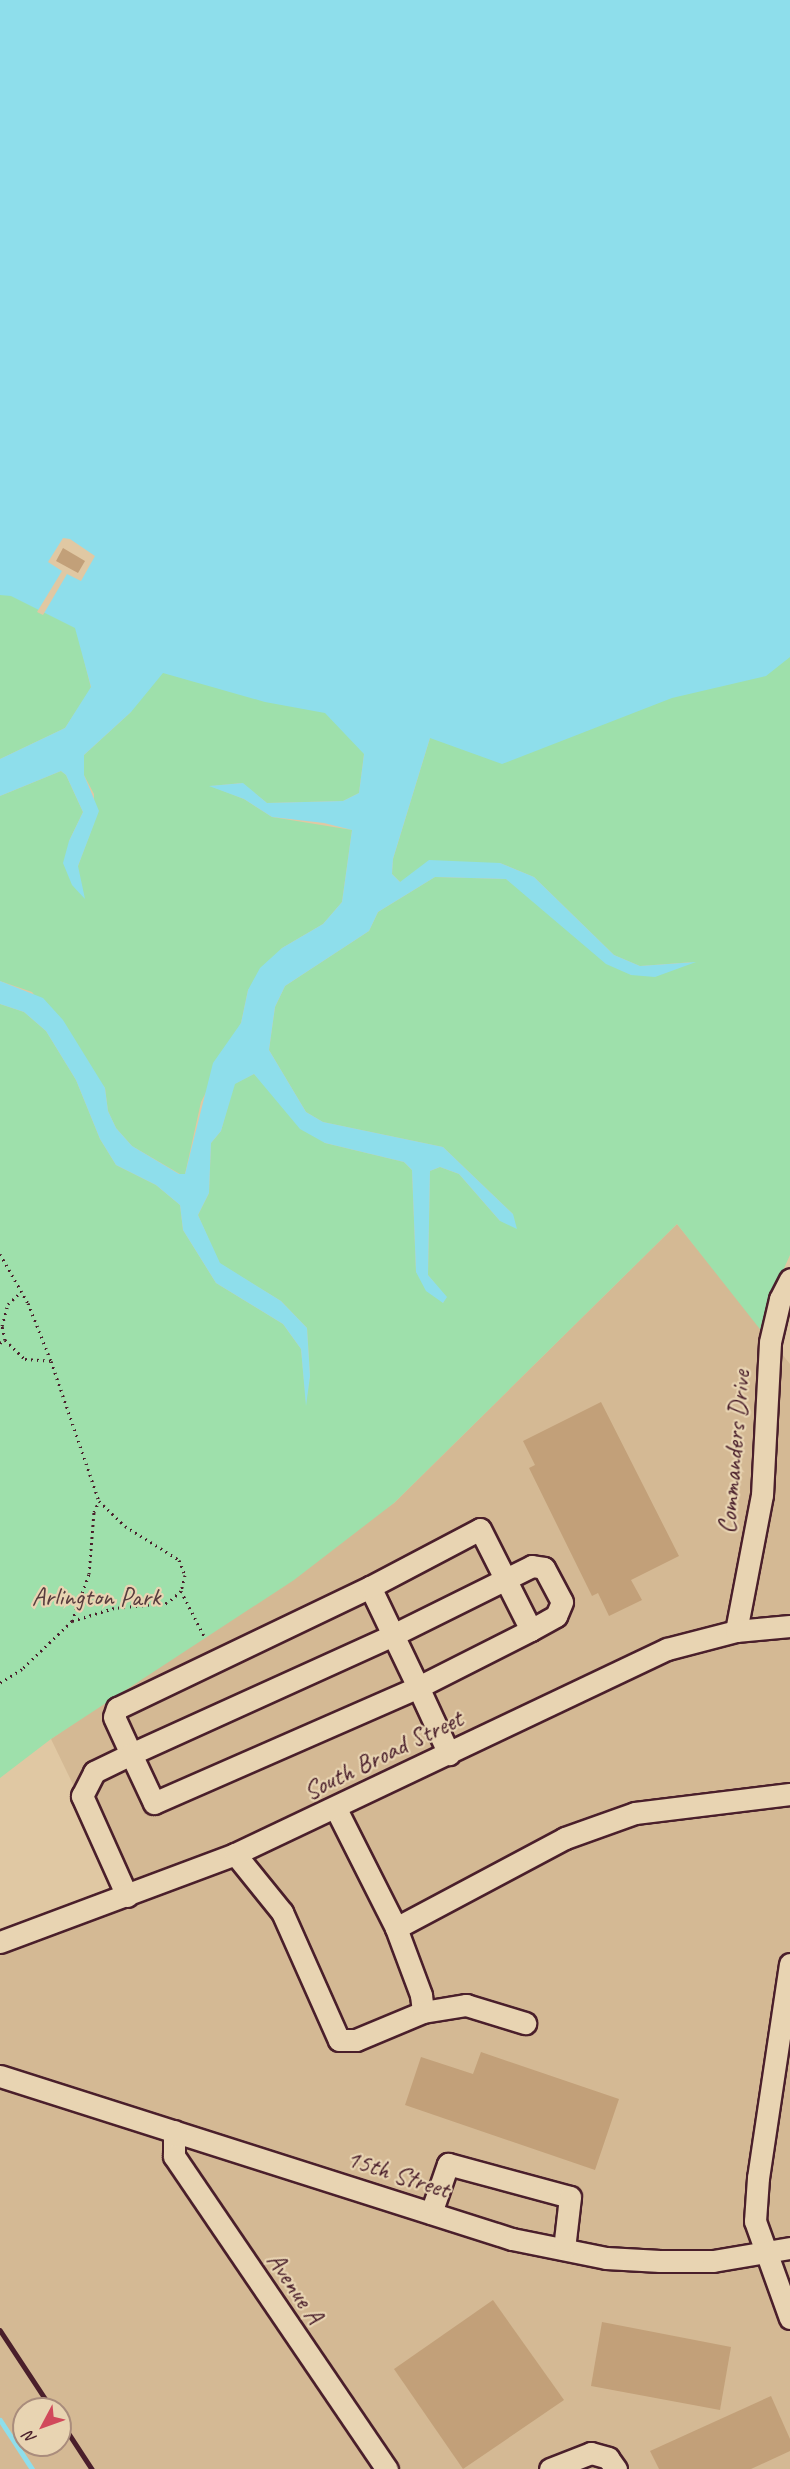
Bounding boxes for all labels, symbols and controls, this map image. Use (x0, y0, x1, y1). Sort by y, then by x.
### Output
street label: Commanders Drive (711, 1369, 757, 1535)
park label: Arlington Park (31, 1581, 161, 1613)
street label: South Broad Street (298, 1703, 468, 1807)
street label: 15th Street (342, 2143, 454, 2205)
street label: Avenue A (260, 2246, 330, 2330)
north arrow (12, 2397, 72, 2457)
text: N (19, 2427, 41, 2448)

